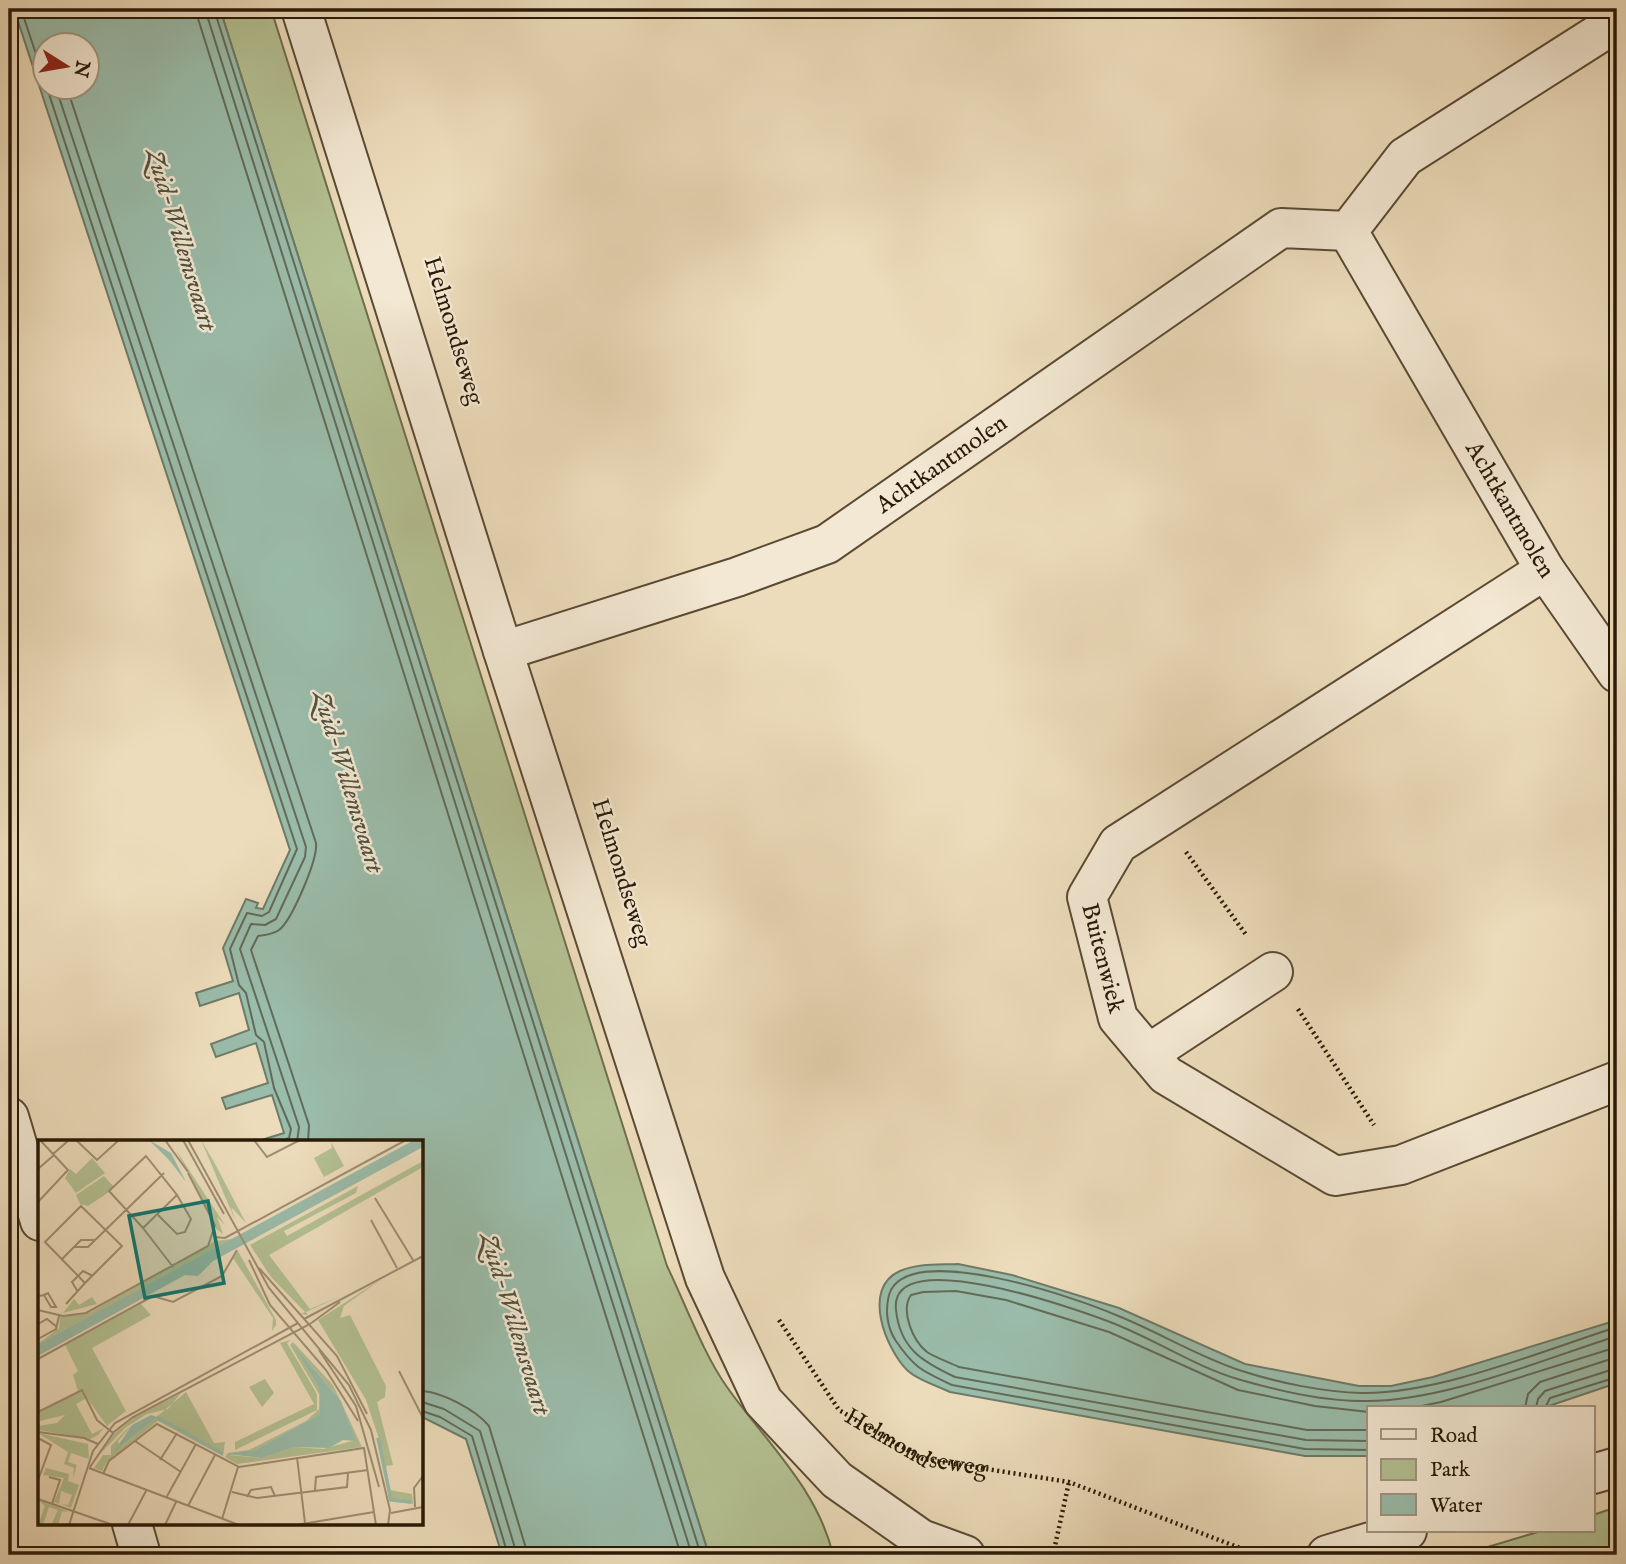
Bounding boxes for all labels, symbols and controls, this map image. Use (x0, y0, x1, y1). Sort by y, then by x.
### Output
north arrow (32, 32, 102, 102)
text: N (67, 58, 94, 80)
water label: Zuid-Willemsvaart (136, 143, 225, 337)
street label: Helmondseweg (416, 253, 491, 410)
street label: Achtkantmolen (869, 408, 1014, 521)
street label: Achtkantmolen (1458, 435, 1562, 585)
water label: Zuid-Willemsvaart (303, 685, 392, 879)
street label: Helmondseweg (584, 795, 659, 952)
street label: Buitenwiek (1074, 900, 1132, 1017)
inset map (38, 1140, 424, 1526)
water label: Zuid-Willemsvaart (470, 1227, 559, 1421)
street label: Helmondseweg (839, 1401, 991, 1485)
legend (1367, 1406, 1594, 1532)
text: Road (1430, 1423, 1478, 1450)
text: Park (1430, 1457, 1471, 1484)
text: Water (1430, 1493, 1483, 1520)

